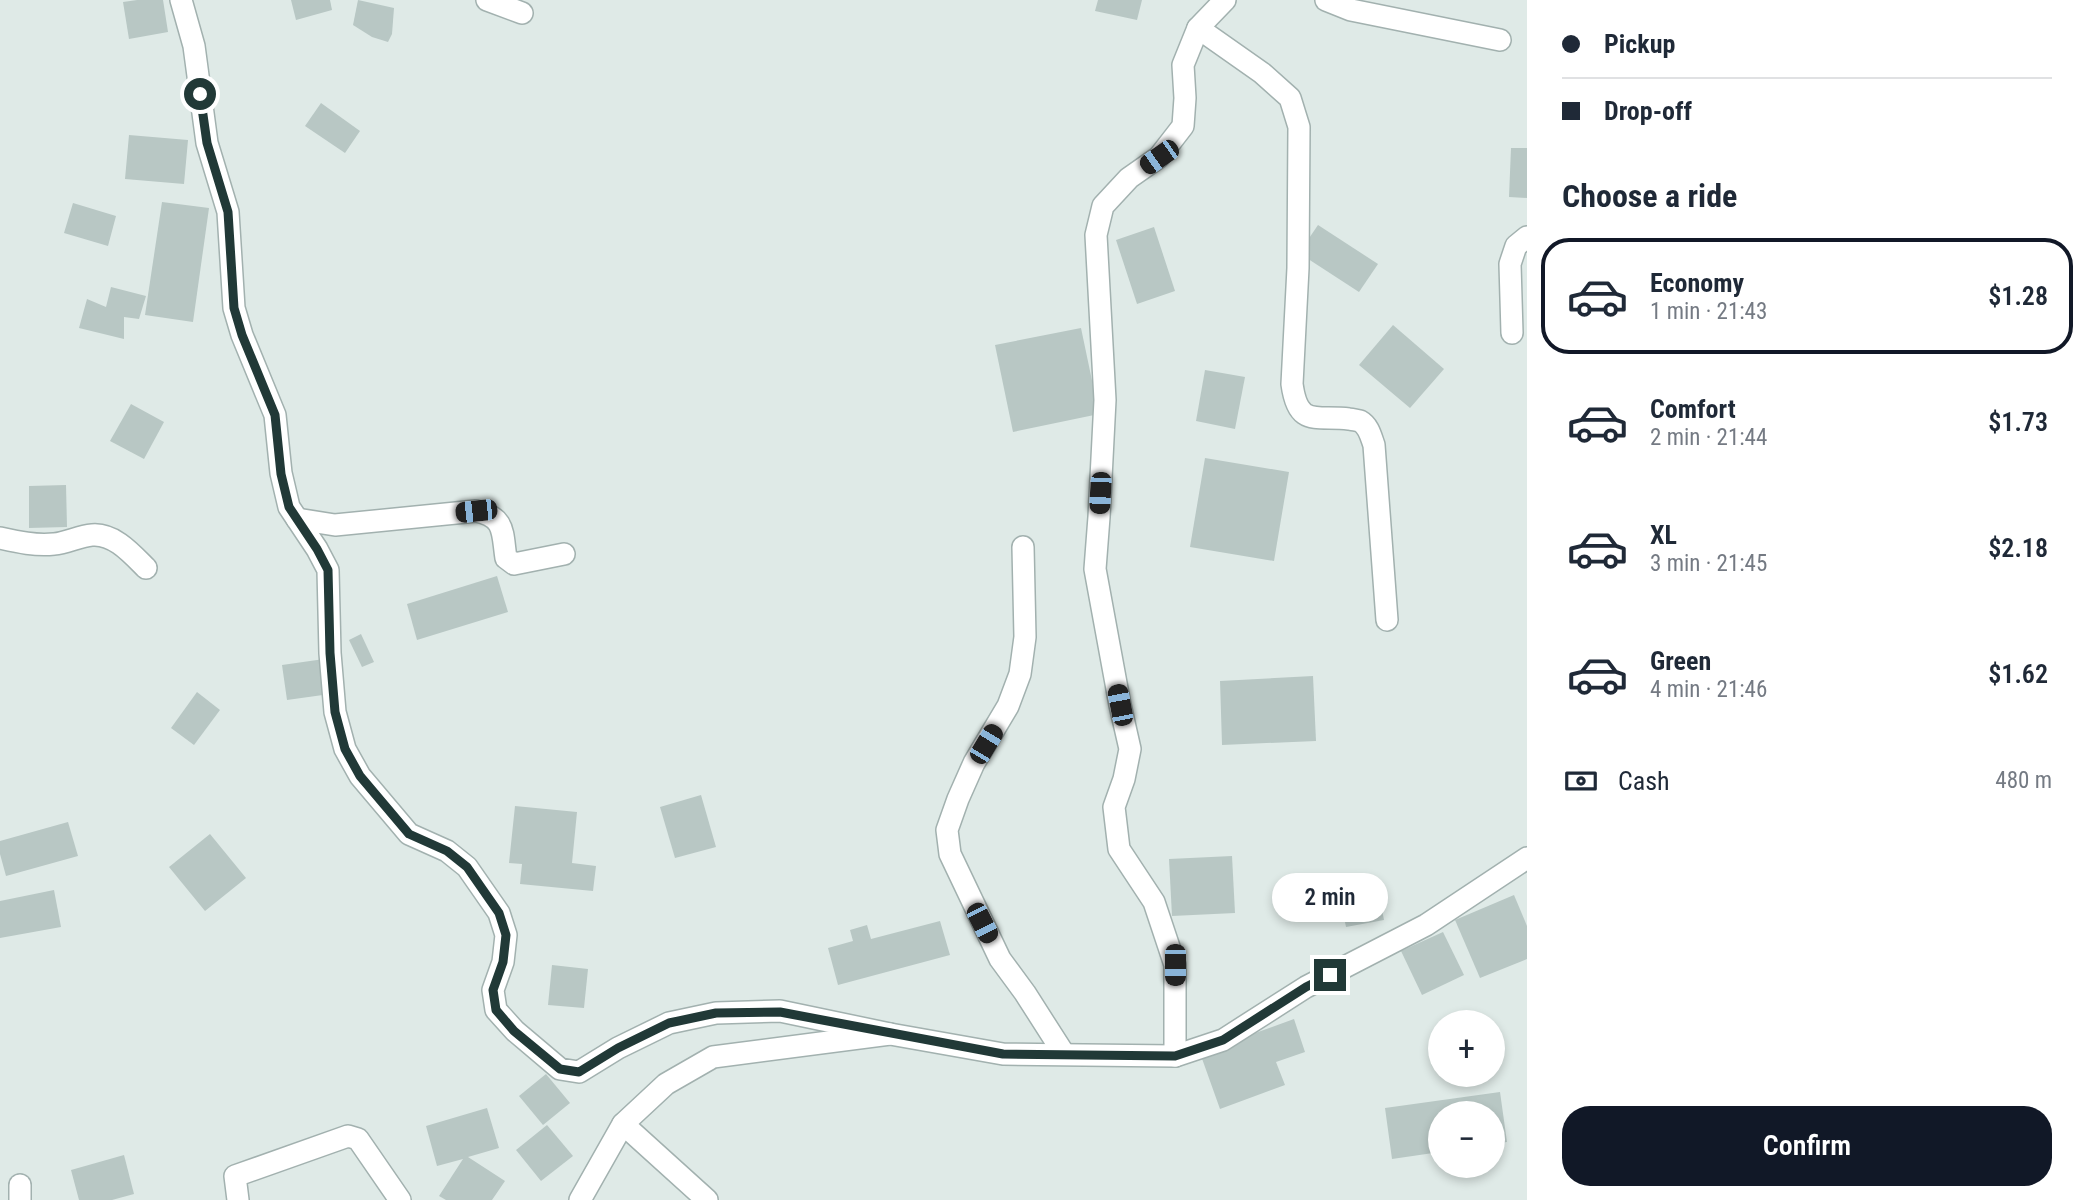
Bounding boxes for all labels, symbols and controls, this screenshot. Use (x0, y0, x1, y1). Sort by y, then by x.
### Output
text: Pickup (1604, 29, 1675, 59)
route start (184, 78, 216, 110)
text: Drop-off (1604, 96, 1692, 126)
car (1136, 136, 1183, 178)
text: Choose a ride (1562, 177, 1737, 215)
icon: car (1566, 265, 1629, 328)
text: Economy (1650, 268, 1744, 298)
text: $1.28 (1988, 281, 2048, 311)
text: 1 min · 21:43 (1650, 298, 1767, 325)
icon: car (1566, 391, 1629, 454)
text: Comfort (1650, 394, 1736, 424)
text: $1.73 (1988, 407, 2048, 437)
text: 2 min · 21:44 (1650, 424, 1767, 451)
car (1089, 471, 1112, 515)
car (455, 498, 498, 524)
icon: car (1566, 517, 1629, 580)
text: XL (1650, 520, 1677, 550)
text: $2.18 (1988, 533, 2048, 563)
text: 3 min · 21:45 (1650, 550, 1767, 577)
icon: car (1566, 643, 1629, 706)
text: Green (1650, 646, 1711, 676)
text: $1.62 (1988, 659, 2048, 689)
text: 4 min · 21:46 (1650, 676, 1767, 703)
car (1106, 682, 1135, 728)
car (967, 721, 1006, 767)
icon: cash (1562, 762, 1600, 800)
text: Cash (1618, 766, 1670, 796)
text: 480 m (1995, 767, 2052, 794)
callout: 2 min (1272, 874, 1388, 922)
text: 2 min (1305, 884, 1355, 911)
car (964, 900, 1001, 946)
car (1165, 944, 1186, 986)
route end (1314, 959, 1346, 991)
map controls (1428, 1010, 1505, 1178)
button: + (1428, 1010, 1505, 1087)
button: − (1428, 1101, 1505, 1178)
button: Confirm (1562, 1106, 2052, 1186)

